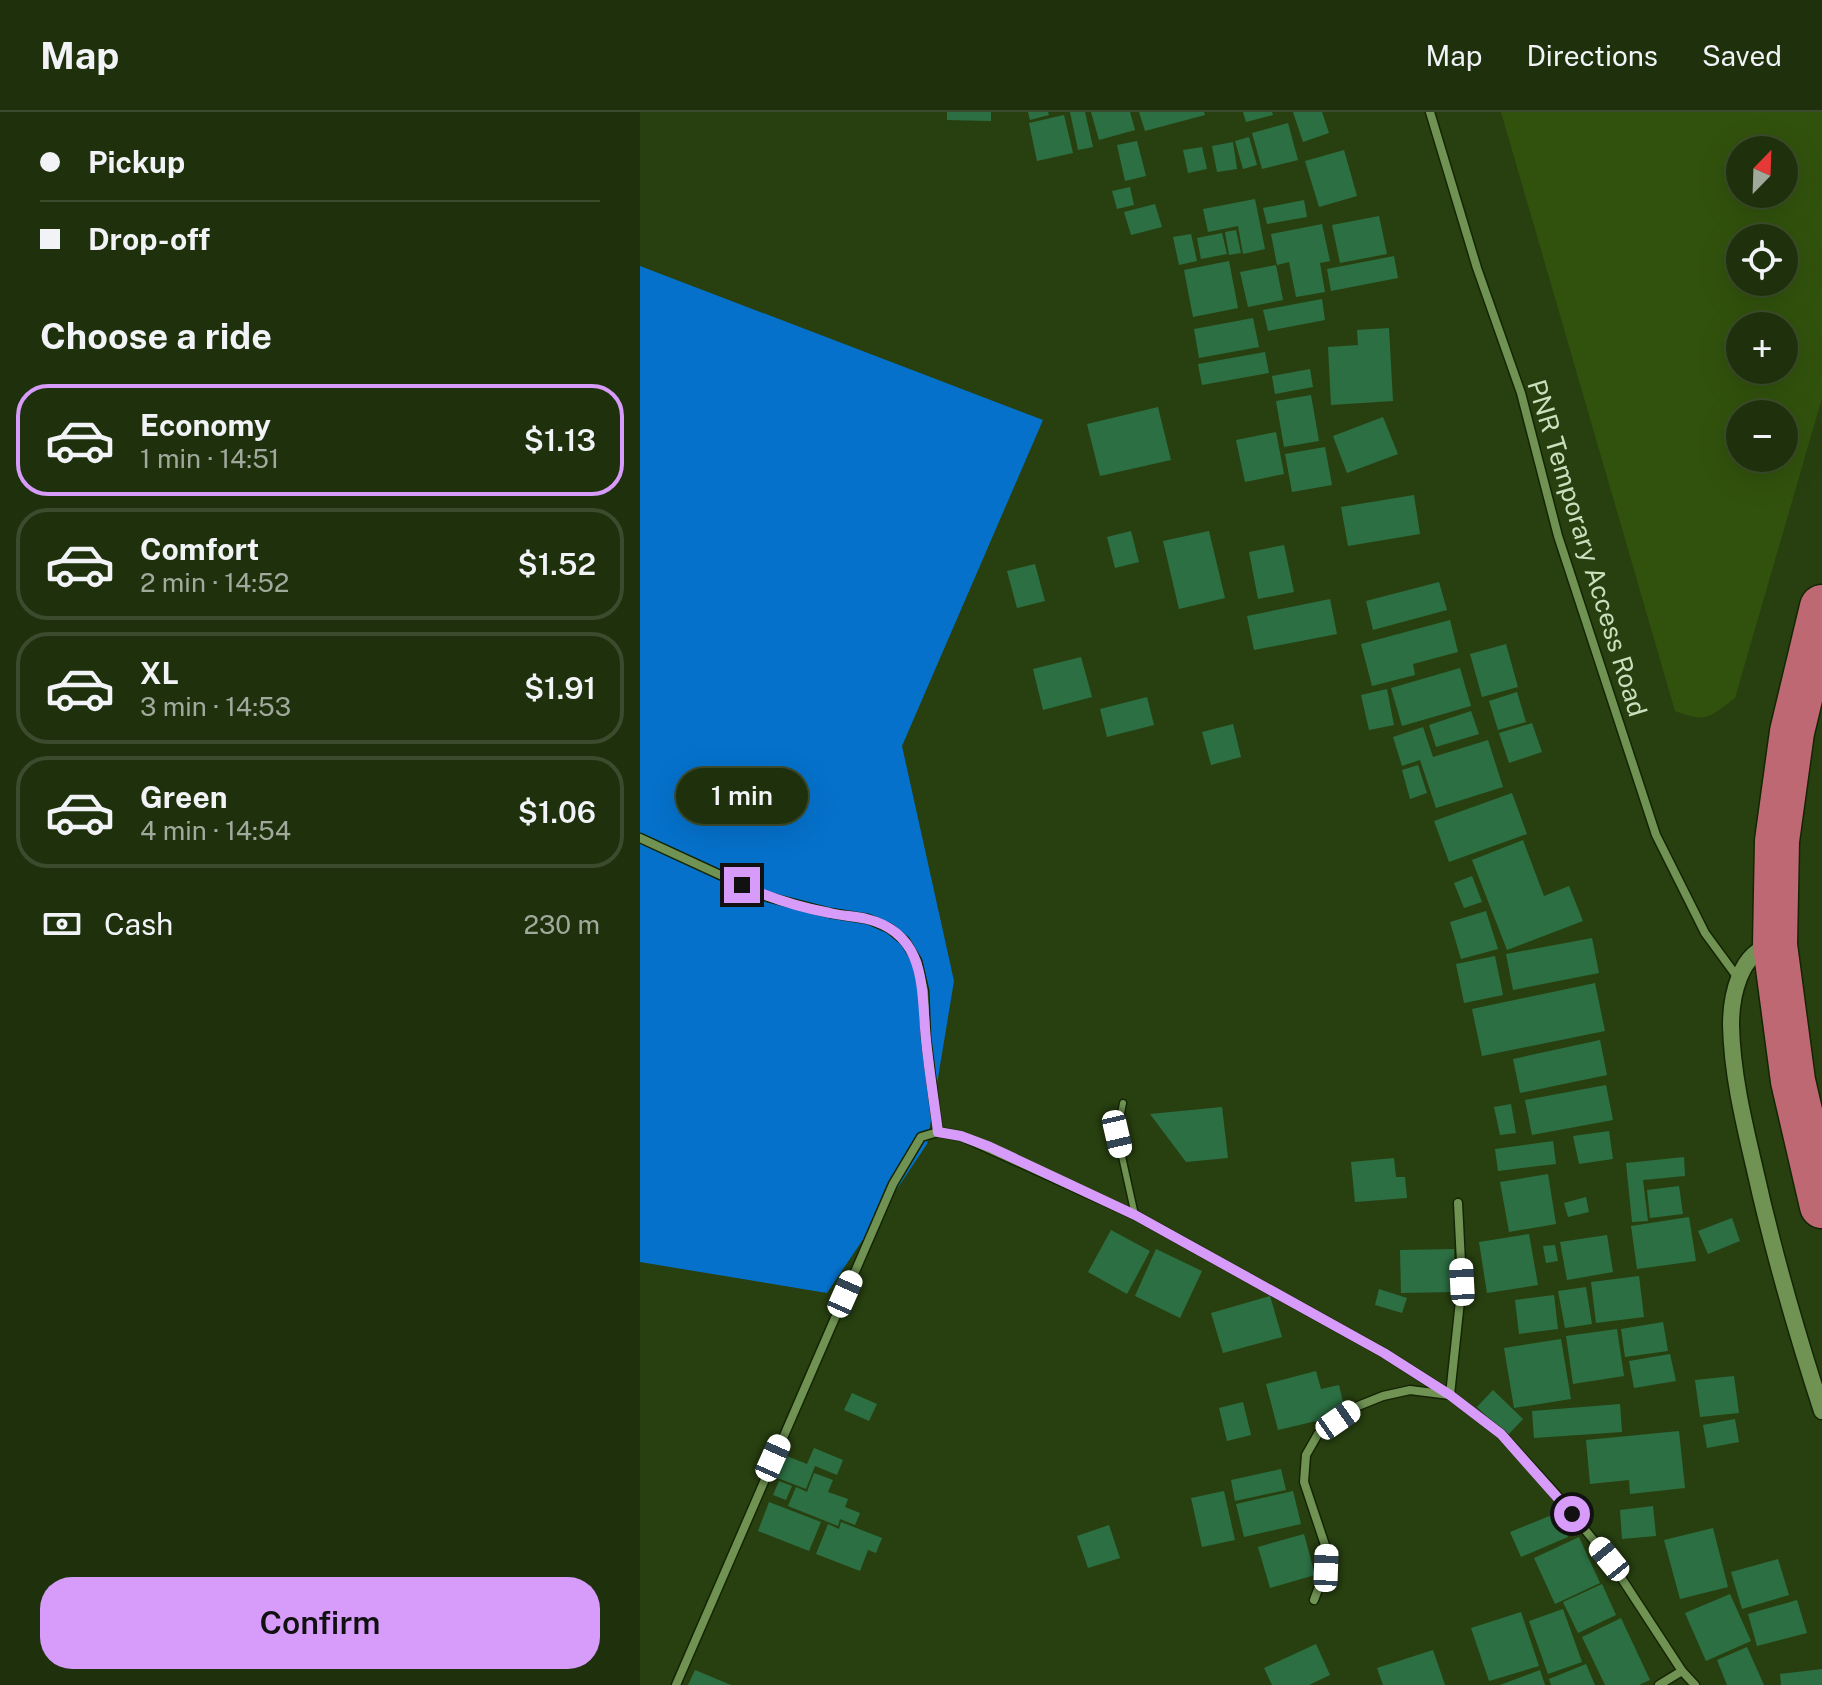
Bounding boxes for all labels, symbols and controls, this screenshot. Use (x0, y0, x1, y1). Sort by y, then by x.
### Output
text: Map (40, 33, 119, 78)
text: Map (1426, 39, 1482, 72)
text: Directions (1526, 39, 1658, 72)
text: Saved (1702, 39, 1782, 72)
north arrow (1726, 136, 1798, 208)
map controls (1726, 136, 1798, 472)
text: Pickup (88, 144, 185, 180)
text: Drop-off (88, 221, 210, 257)
button: locate (1726, 224, 1798, 296)
button: + (1726, 312, 1798, 384)
text: Choose a ride (40, 315, 272, 357)
street label: PNR Temporary Access Road (1521, 376, 1654, 720)
button: − (1726, 400, 1798, 472)
icon: car (44, 404, 116, 476)
text: Economy (140, 407, 271, 443)
text: $1.13 (524, 422, 596, 458)
text: 1 min · 14:51 (140, 443, 279, 474)
icon: car (44, 528, 116, 600)
text: Comfort (140, 531, 259, 567)
text: $1.52 (518, 546, 596, 582)
text: 2 min · 14:52 (140, 567, 289, 598)
icon: car (44, 652, 116, 724)
text: XL (140, 655, 179, 691)
text: $1.91 (524, 670, 596, 706)
text: 3 min · 14:53 (140, 691, 291, 722)
callout: 1 min (676, 769, 808, 825)
icon: car (44, 776, 116, 848)
text: Green (140, 779, 227, 815)
text: 1 min (711, 780, 773, 811)
text: $1.06 (518, 794, 596, 830)
text: 4 min · 14:54 (140, 815, 291, 846)
route end (724, 867, 760, 903)
icon: cash (40, 902, 84, 946)
text: Cash (104, 906, 173, 942)
text: 230 m (524, 909, 600, 940)
car (1100, 1108, 1134, 1160)
car (1449, 1257, 1475, 1307)
car (824, 1267, 866, 1321)
car (1311, 1396, 1365, 1444)
car (752, 1431, 794, 1485)
route start (1554, 1496, 1590, 1532)
car (1585, 1533, 1633, 1585)
car (1313, 1544, 1339, 1592)
button: Confirm (40, 1577, 600, 1669)

